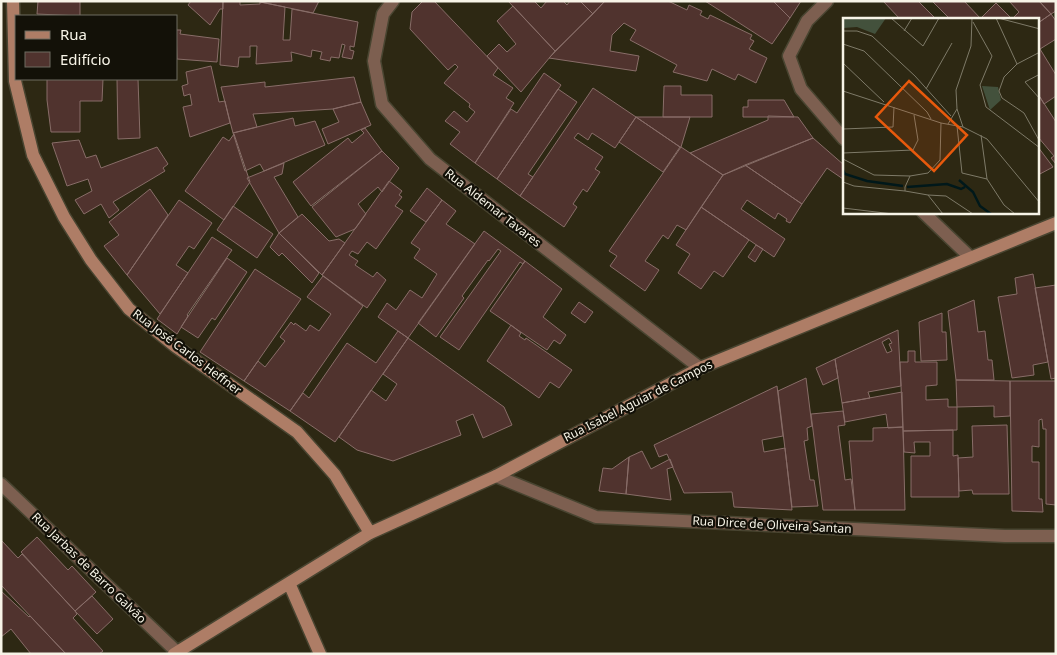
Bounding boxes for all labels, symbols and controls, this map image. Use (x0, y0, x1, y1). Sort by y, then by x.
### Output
legend (15, 15, 178, 80)
inset map (843, 18, 1040, 214)
text: Rua (60, 24, 87, 44)
text: Edifício (60, 49, 111, 69)
street label: Rua Aldemar Tavares (442, 165, 545, 251)
street label: Rua José Carlos Heffner (129, 305, 245, 398)
street label: Rua Isabel Aguiar de Campos (560, 355, 715, 446)
street label: Rua Jarbas de Barro Galvão (28, 508, 150, 627)
street label: Rua Dirce de Oliveira Santan (692, 512, 852, 537)

